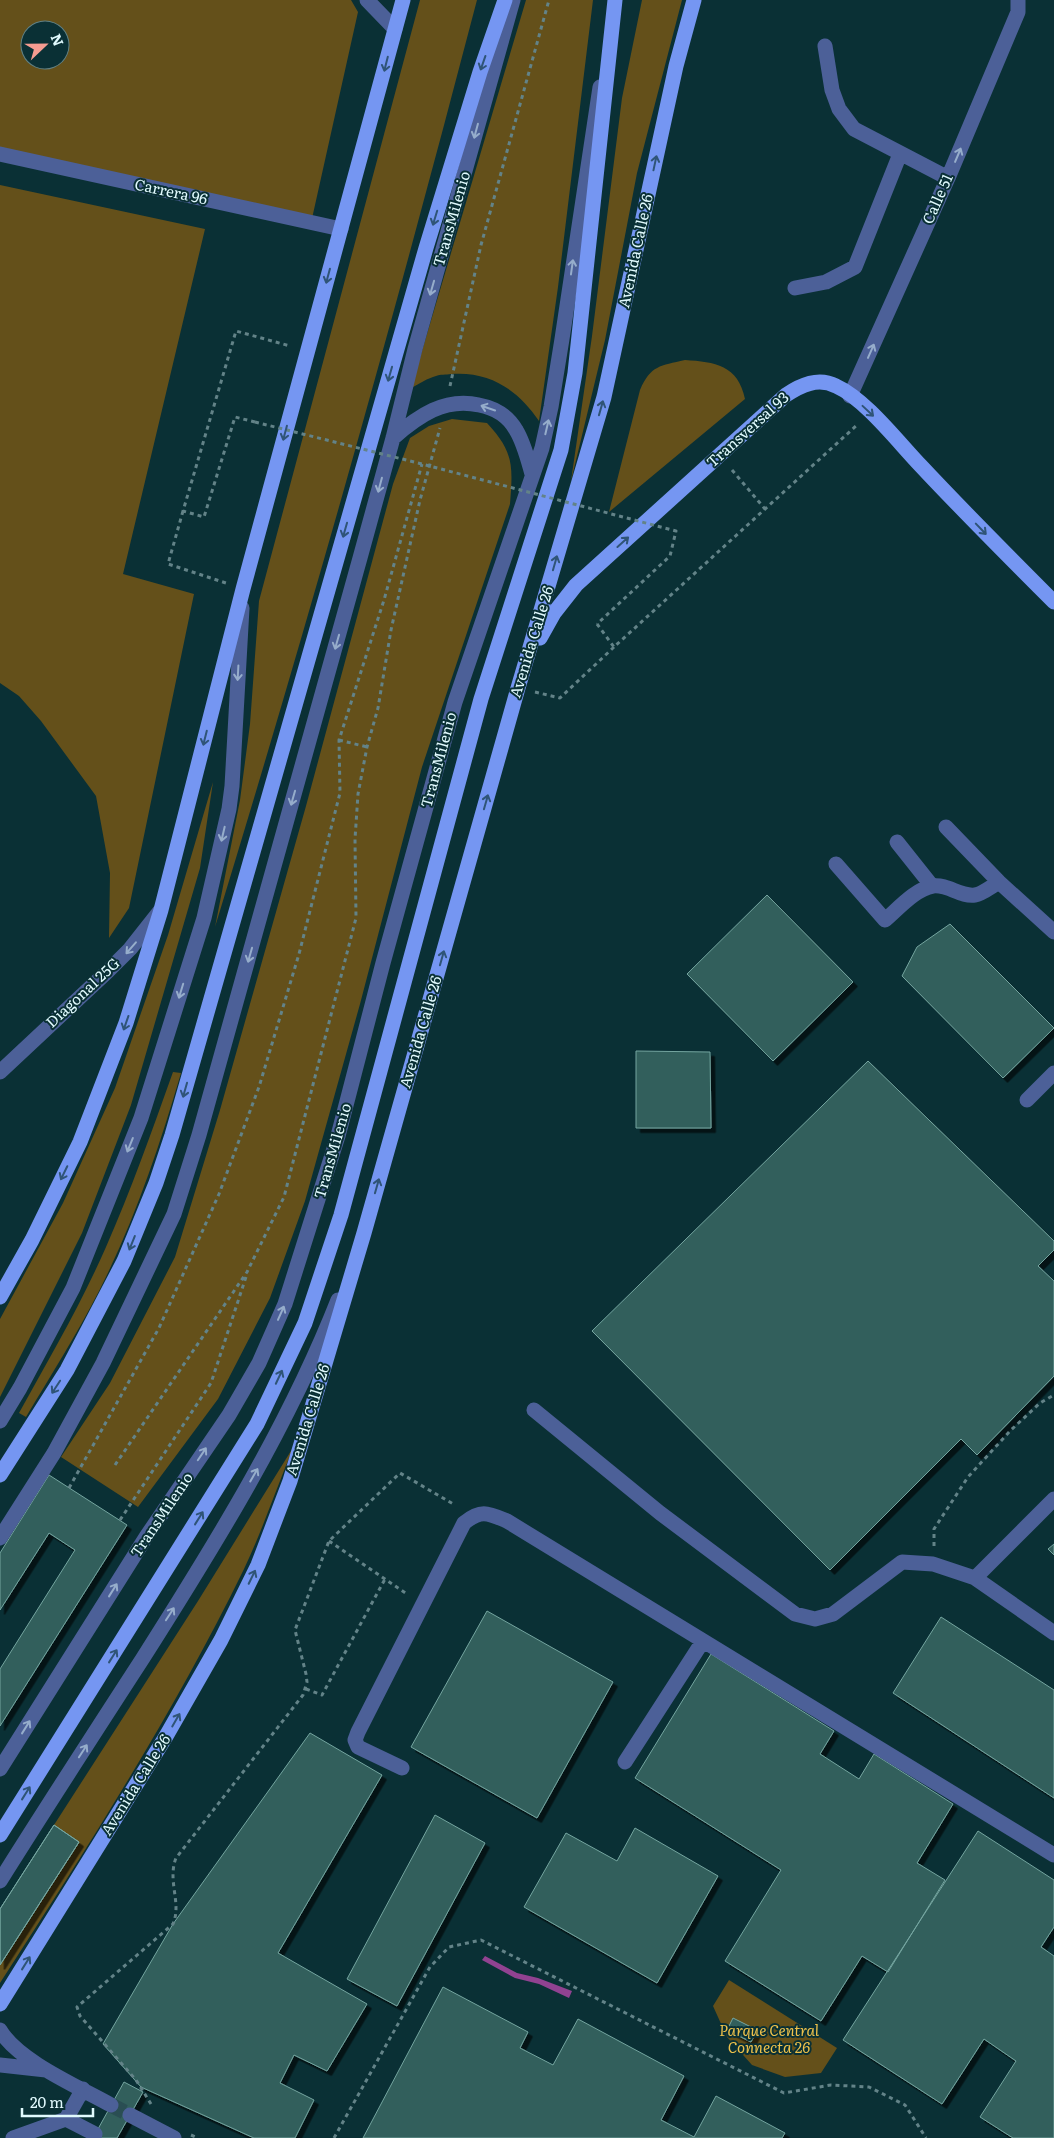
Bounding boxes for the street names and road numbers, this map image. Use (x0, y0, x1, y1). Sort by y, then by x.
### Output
street label: TransMilenio (426, 168, 475, 269)
street label: Calle 51 (915, 170, 958, 227)
street label: Carrera 96 (133, 172, 210, 209)
street label: Avenida Calle 26 (611, 192, 658, 310)
street label: Transversal 93 (701, 385, 793, 472)
street label: Avenida Calle 26 (503, 583, 558, 700)
street label: TransMilenio (414, 709, 461, 810)
street label: Diagonal 25G (40, 952, 124, 1032)
street label: Avenida Calle 26 (393, 973, 447, 1090)
street label: TransMilenio (307, 1100, 356, 1201)
street label: Avenida Calle 26 (279, 1361, 334, 1478)
street label: TransMilenio (124, 1467, 198, 1561)
street label: Avenida Calle 26 (94, 1729, 175, 1839)

